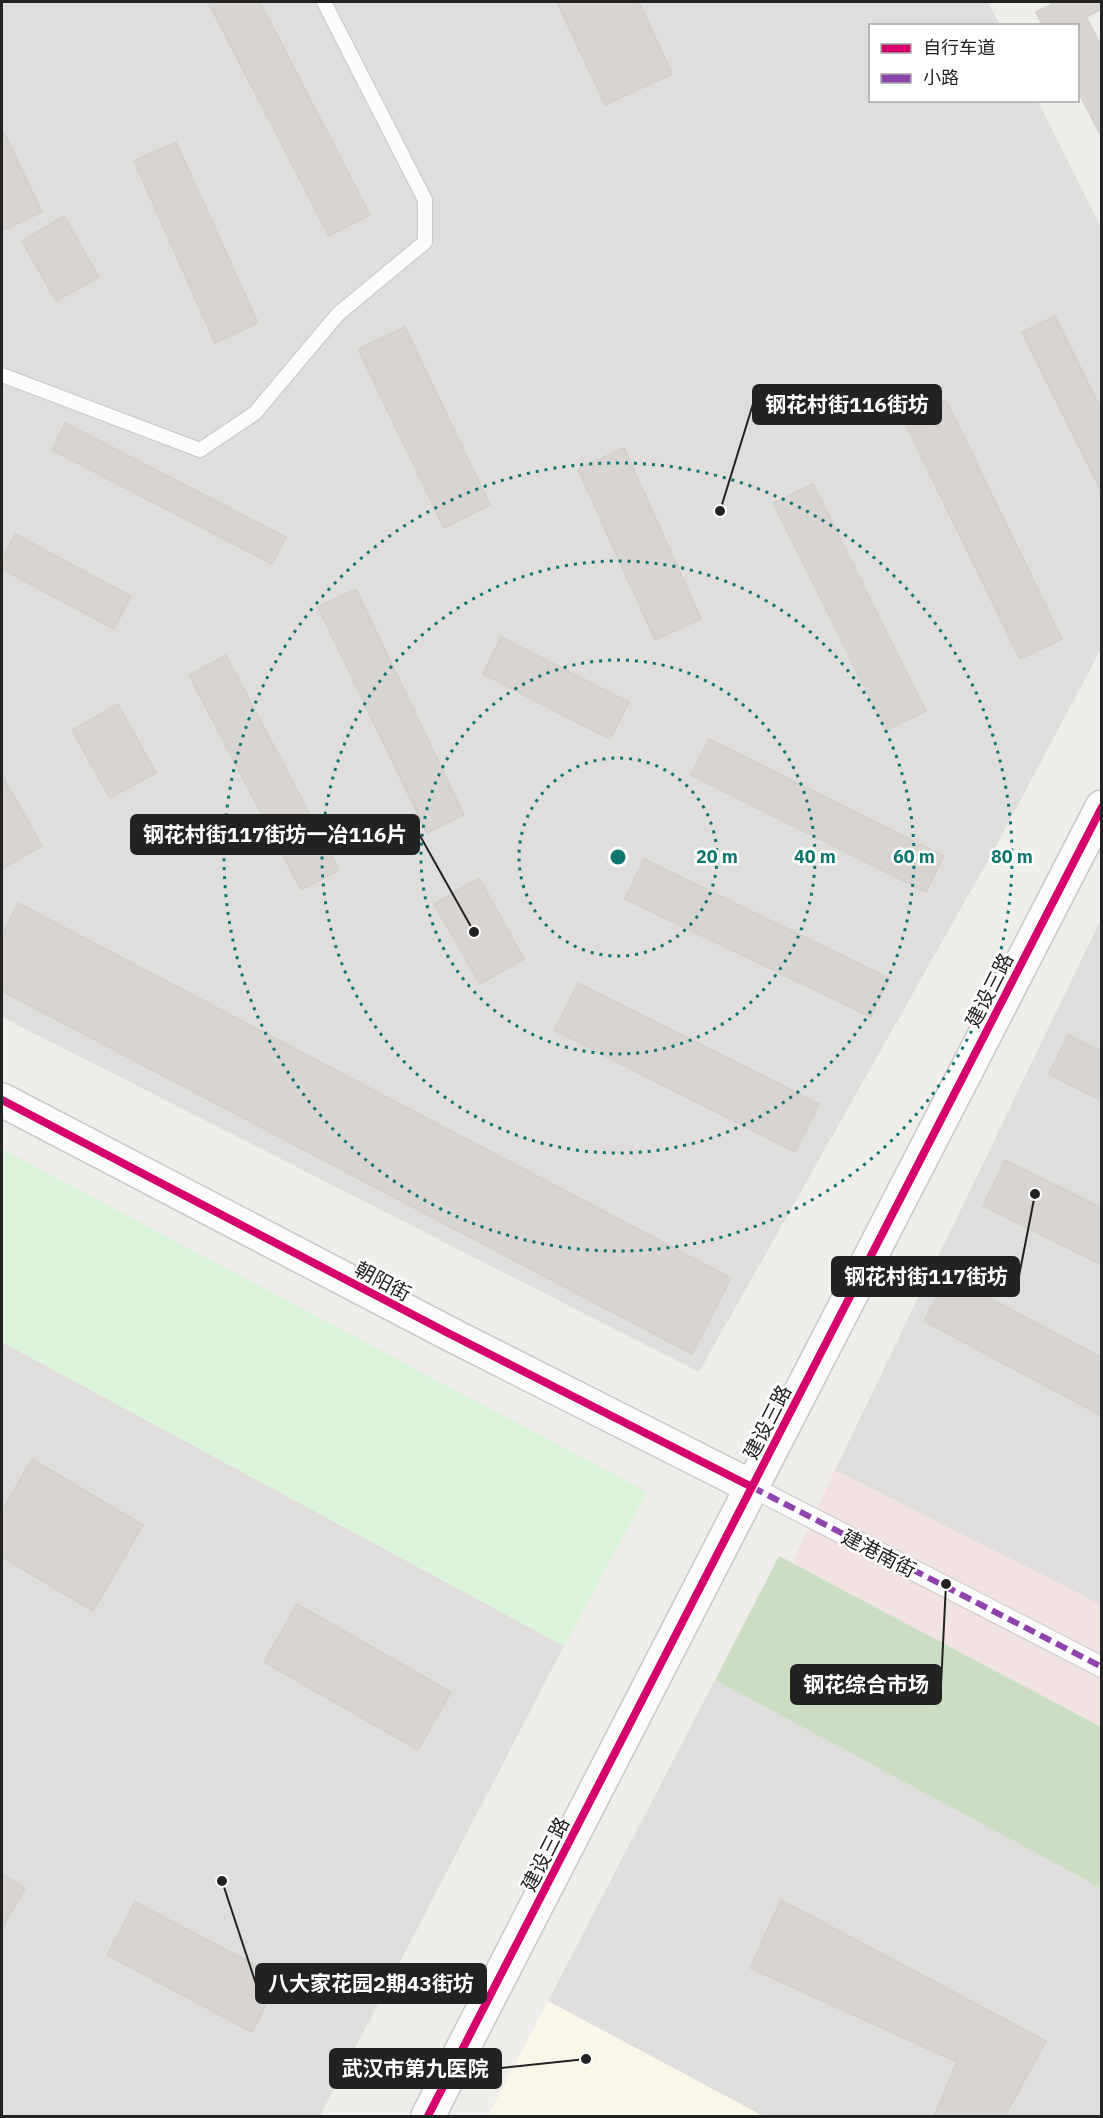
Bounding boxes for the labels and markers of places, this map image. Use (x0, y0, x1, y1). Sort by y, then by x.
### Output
callout: 钢花村街116街坊 (753, 385, 941, 424)
callout: 钢花村街117街坊一冶116片 (131, 815, 419, 854)
centre of rings (608, 847, 628, 867)
callout: 钢花村街117街坊 (832, 1257, 1019, 1296)
callout: 钢花综合市场 (791, 1665, 941, 1704)
callout: 八大家花园2期43街坊 (256, 1964, 486, 2003)
callout: 武汉市第九医院 (330, 2049, 501, 2088)

